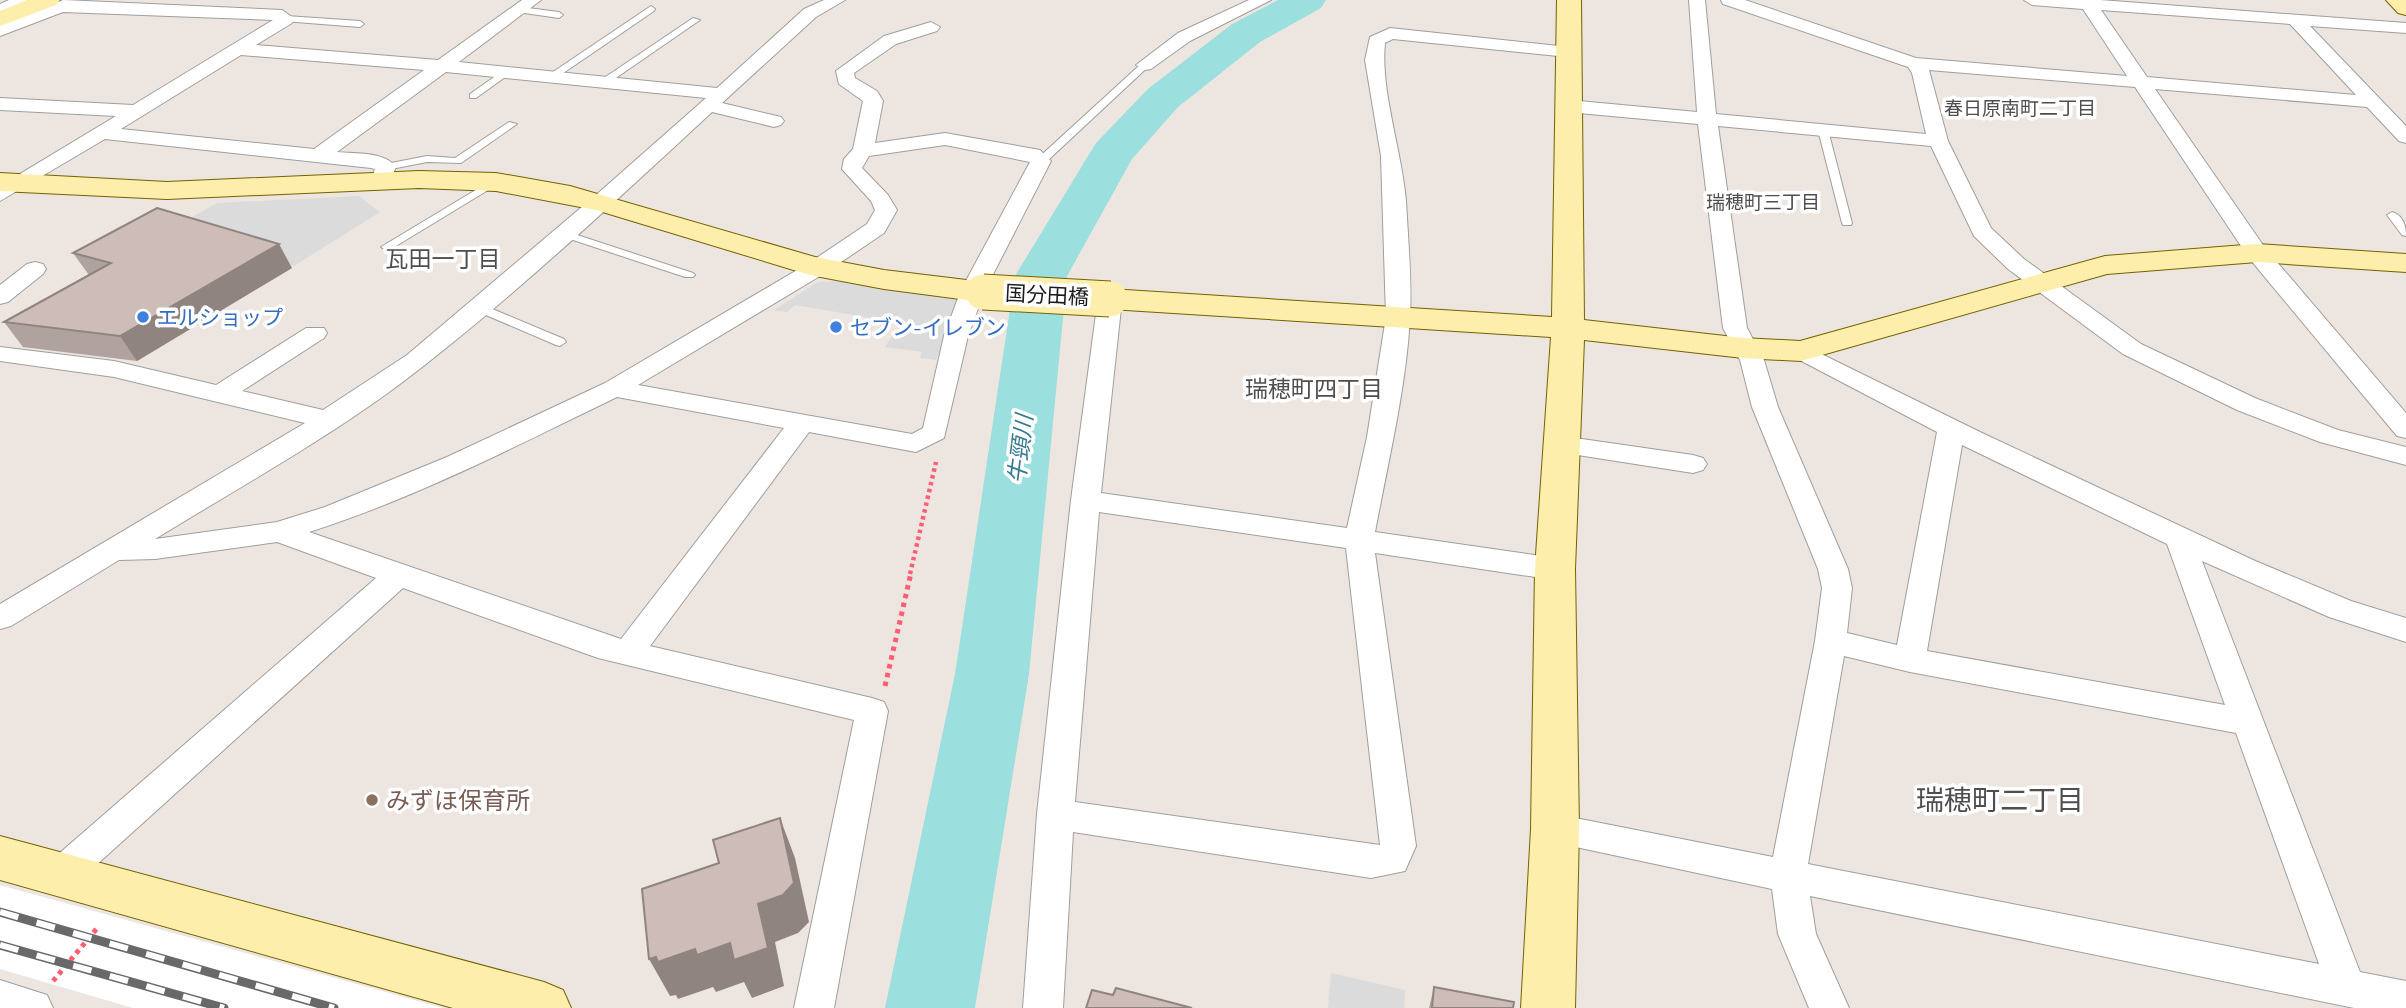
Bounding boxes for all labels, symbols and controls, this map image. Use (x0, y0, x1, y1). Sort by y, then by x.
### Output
district label: 春日原南町二丁目 (1944, 97, 2096, 119)
district label: 瑞穂町三丁目 (1706, 191, 1820, 213)
district label: 瓦田一丁目 (386, 245, 501, 272)
street label: 国分田橋 (1004, 280, 1090, 310)
place label: エルショップ (157, 305, 283, 330)
marker: エルショップ (135, 309, 151, 325)
place label: セブン-イレブン (850, 315, 1006, 340)
marker: セブン-イレブン (828, 319, 844, 335)
district label: 瑞穂町四丁目 (1245, 375, 1383, 402)
water label: 牛頸川 (1002, 410, 1038, 485)
district label: 瑞穂町二丁目 (1916, 784, 2084, 817)
place label: みずほ保育所 (386, 786, 530, 815)
marker: みずほ保育所 (364, 792, 380, 808)

